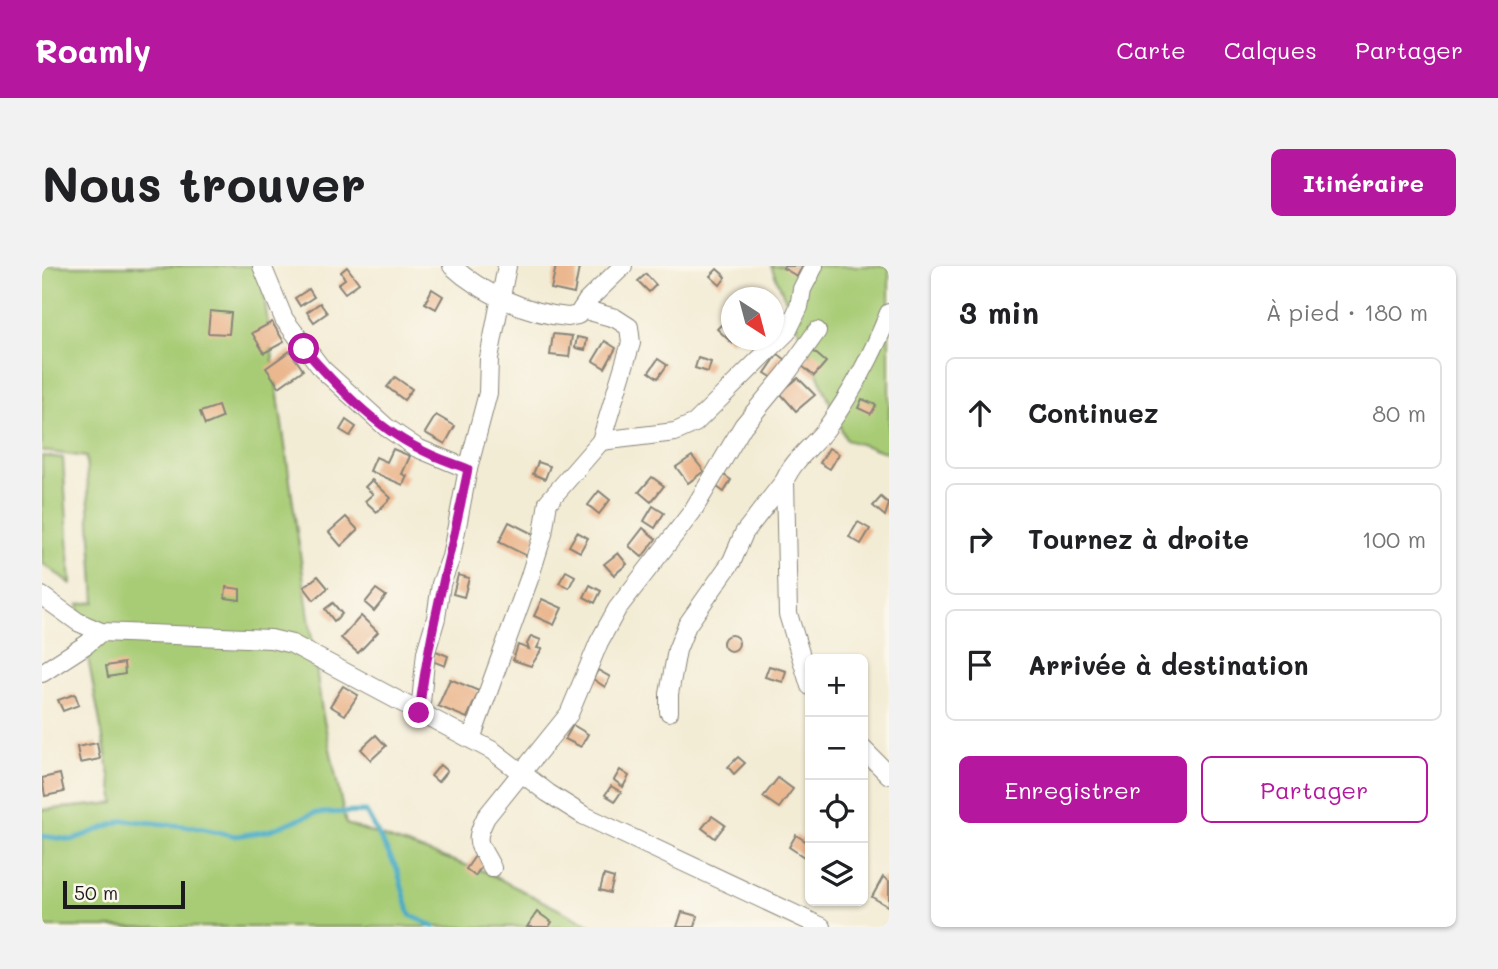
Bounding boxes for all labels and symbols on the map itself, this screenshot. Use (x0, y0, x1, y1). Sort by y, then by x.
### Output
north arrow (721, 287, 784, 350)
route start (288, 333, 319, 364)
route end (403, 697, 434, 728)
scale bar (63, 878, 186, 910)

